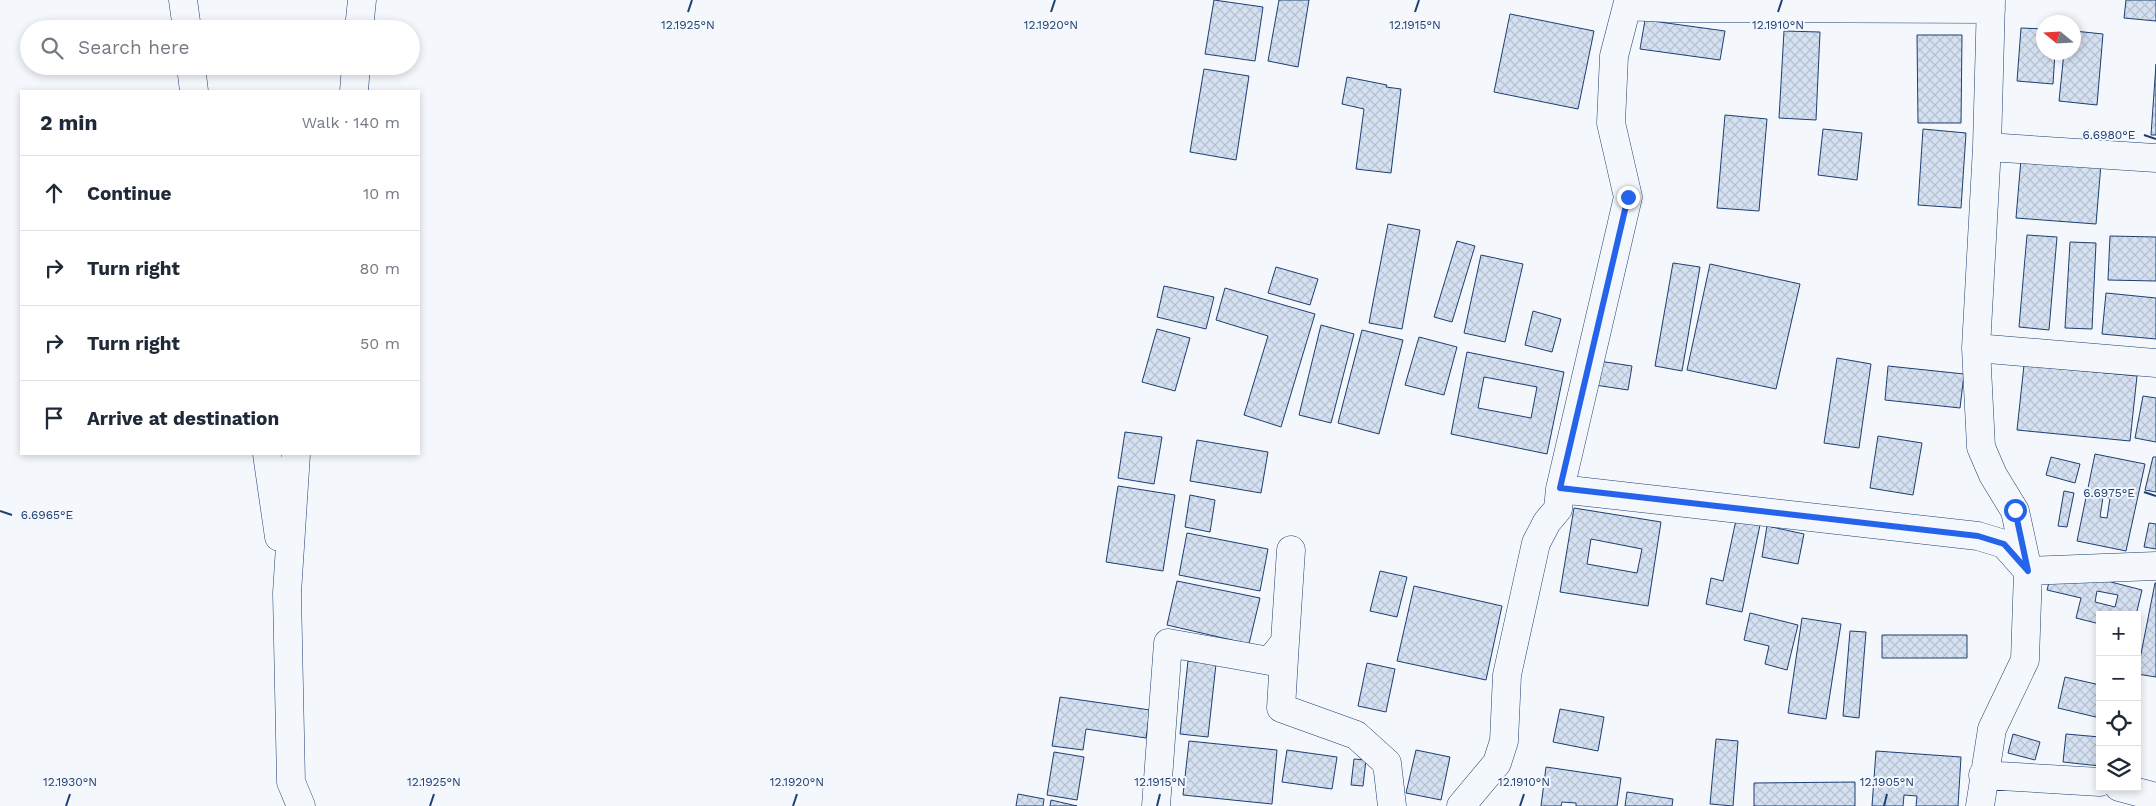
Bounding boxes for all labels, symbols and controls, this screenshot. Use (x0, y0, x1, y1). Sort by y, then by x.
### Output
north arrow (2036, 15, 2081, 60)
text: 12.1925°N (661, 18, 715, 32)
text: 12.1920°N (1024, 18, 1078, 32)
text: 12.1915°N (1389, 18, 1441, 32)
text: 12.1910°N (1752, 18, 1804, 32)
search box (20, 20, 420, 75)
icon: search (38, 34, 66, 62)
text: Search here (78, 36, 189, 59)
text: 2 min (40, 110, 97, 135)
text: Walk · 140 m (302, 113, 400, 132)
text: 6.6980°E (2082, 128, 2136, 142)
icon: ahead (40, 179, 68, 207)
text: Continue (87, 182, 171, 205)
text: 10 m (363, 184, 400, 203)
route end (1617, 186, 1640, 209)
icon: right (40, 254, 68, 282)
text: Turn right (87, 257, 180, 280)
text: 80 m (359, 259, 400, 278)
icon: right (40, 329, 68, 357)
text: Turn right (87, 332, 180, 355)
text: 50 m (360, 334, 400, 353)
icon: arrive (40, 404, 68, 432)
text: Arrive at destination (87, 407, 279, 430)
text: 6.6975°E (2083, 486, 2135, 500)
route start (2004, 499, 2027, 522)
text: 6.6965°E (21, 508, 74, 522)
map controls (2096, 611, 2141, 791)
button: + (2096, 611, 2141, 656)
button: − (2096, 656, 2141, 701)
button: locate (2096, 701, 2141, 746)
button: layers (2096, 746, 2141, 791)
text: 12.1930°N (43, 775, 97, 789)
text: 12.1925°N (407, 775, 461, 789)
text: 12.1920°N (770, 775, 824, 789)
text: 12.1915°N (1134, 775, 1186, 789)
text: 12.1910°N (1498, 775, 1550, 789)
text: 12.1905°N (1860, 775, 1914, 789)

